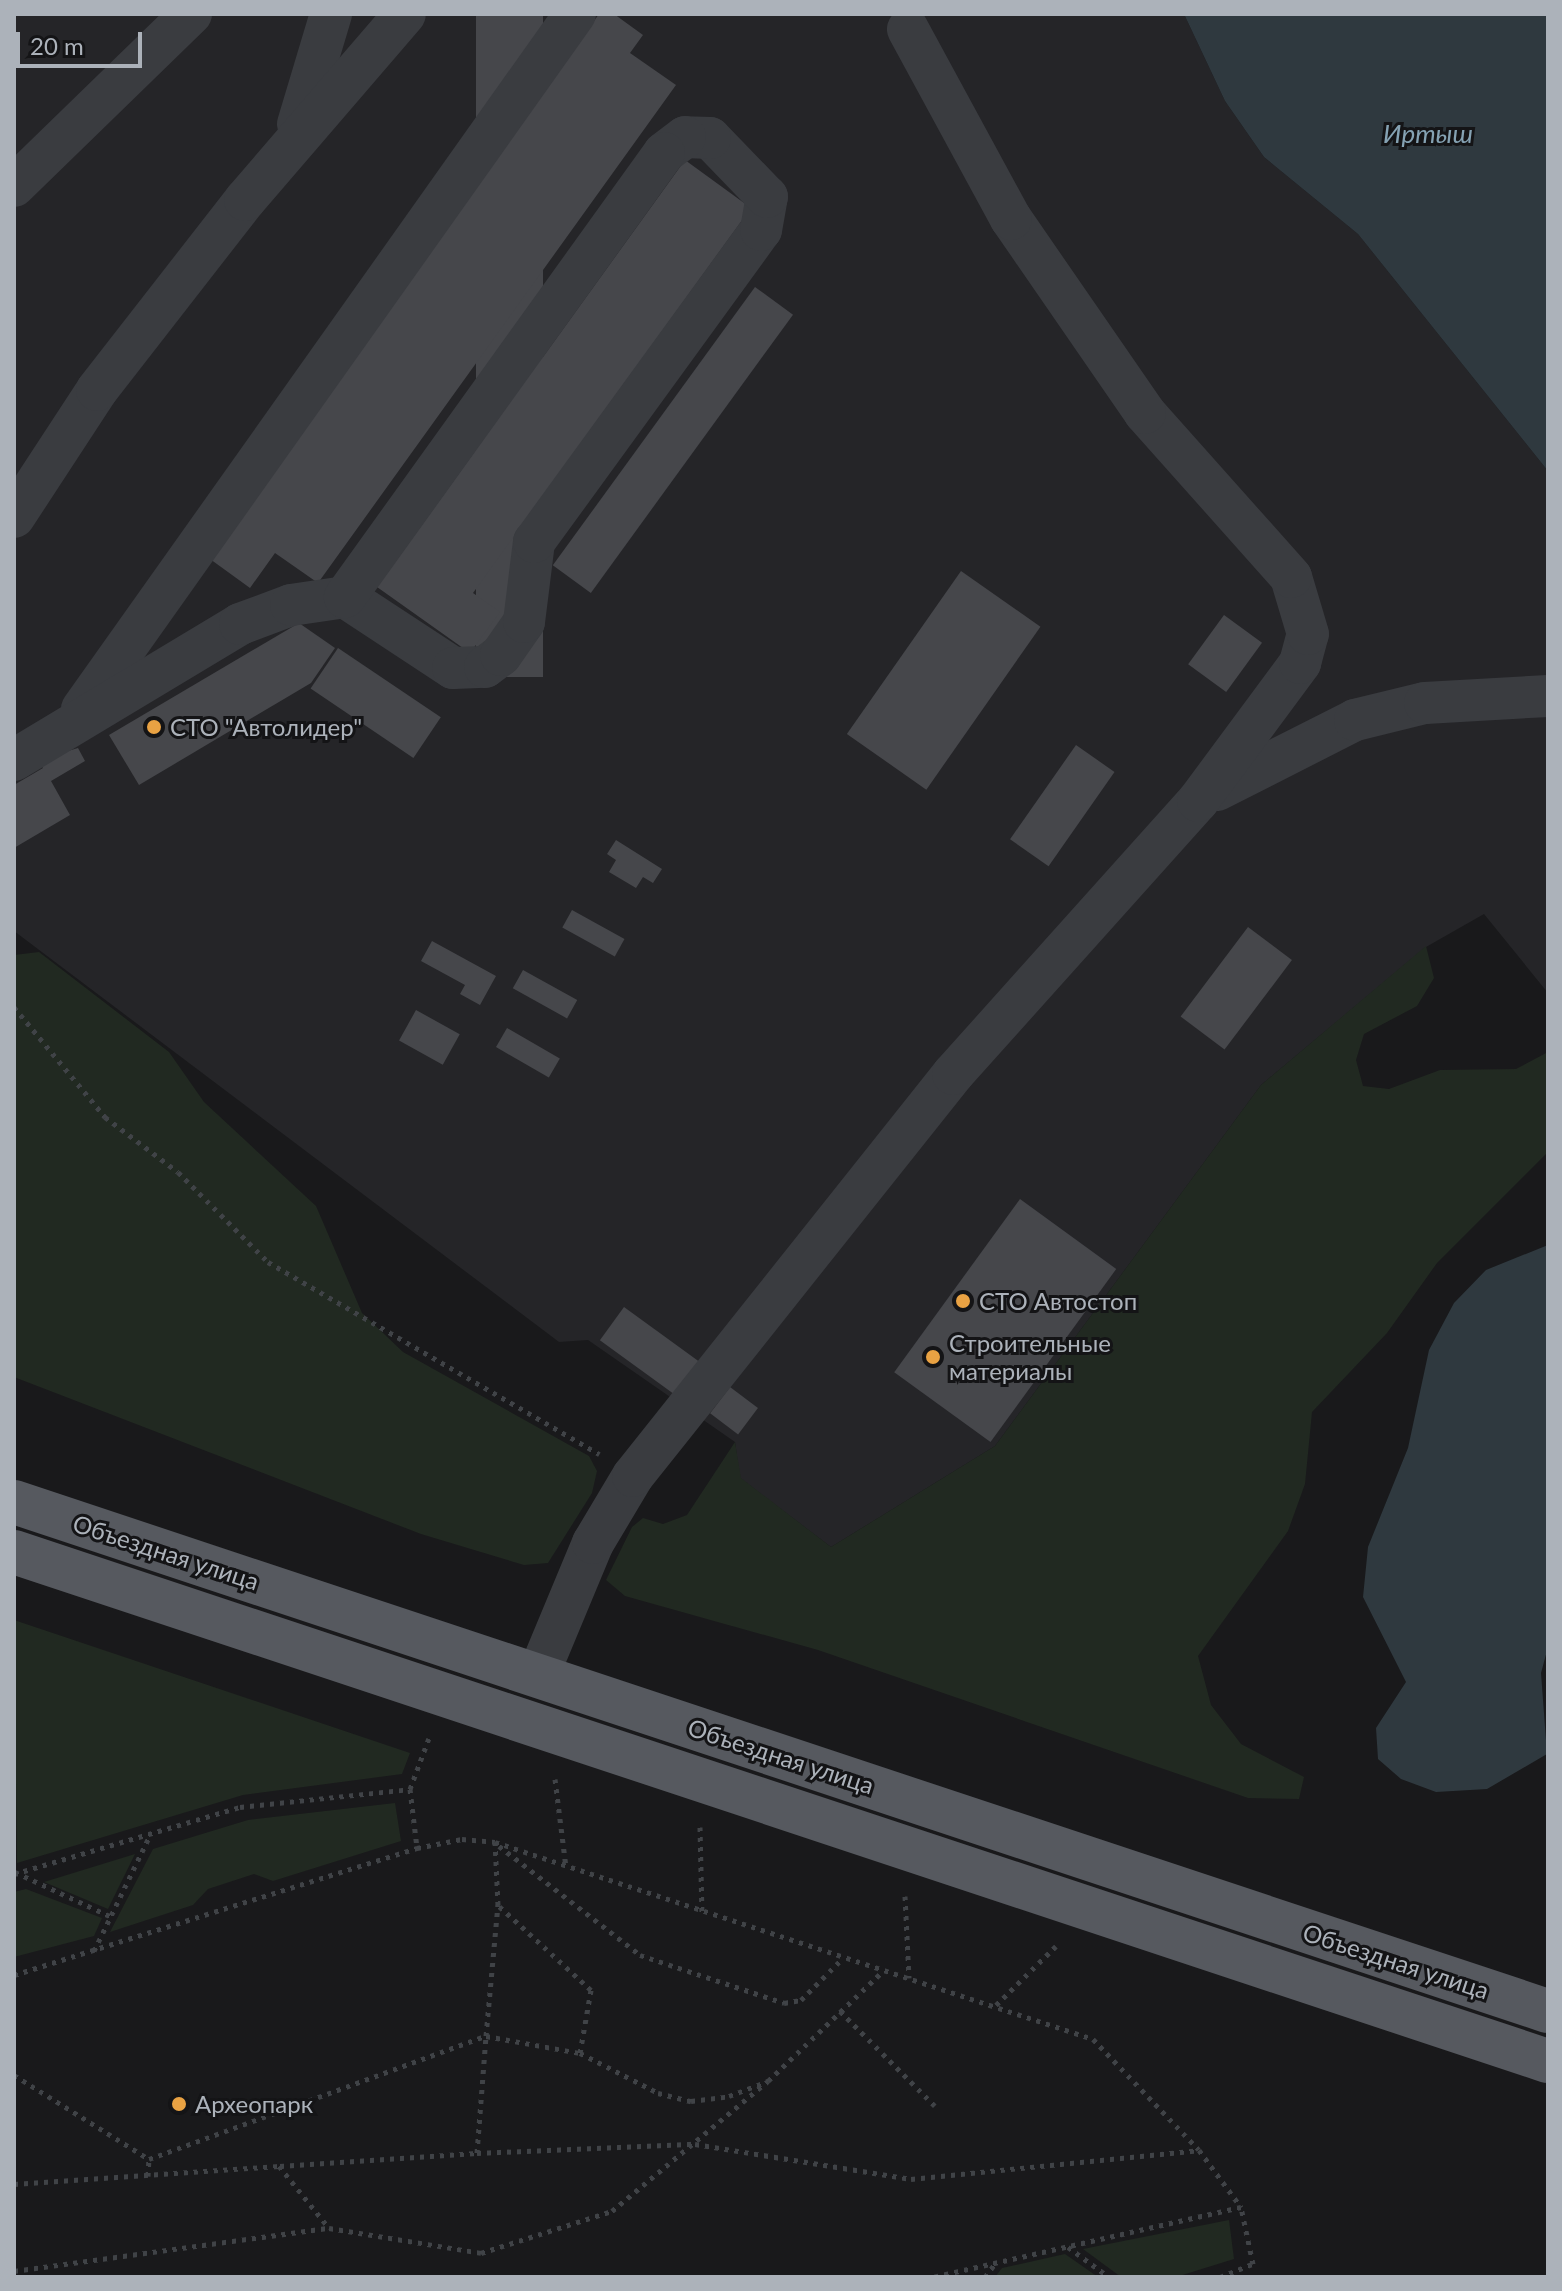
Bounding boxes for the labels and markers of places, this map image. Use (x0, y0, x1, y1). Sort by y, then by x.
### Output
place label: СТО "Автолидер" (170, 713, 362, 741)
marker: СТО "Автолидер" (145, 718, 163, 736)
place label: СТО Автостоп (979, 1287, 1137, 1315)
marker: СТО Автостоп (954, 1292, 972, 1310)
place label: Строительные материалы (949, 1329, 1111, 1385)
marker: Строительные материалы (924, 1348, 942, 1366)
place label: Археопарк (195, 2090, 313, 2118)
marker: Археопарк (170, 2095, 188, 2113)

